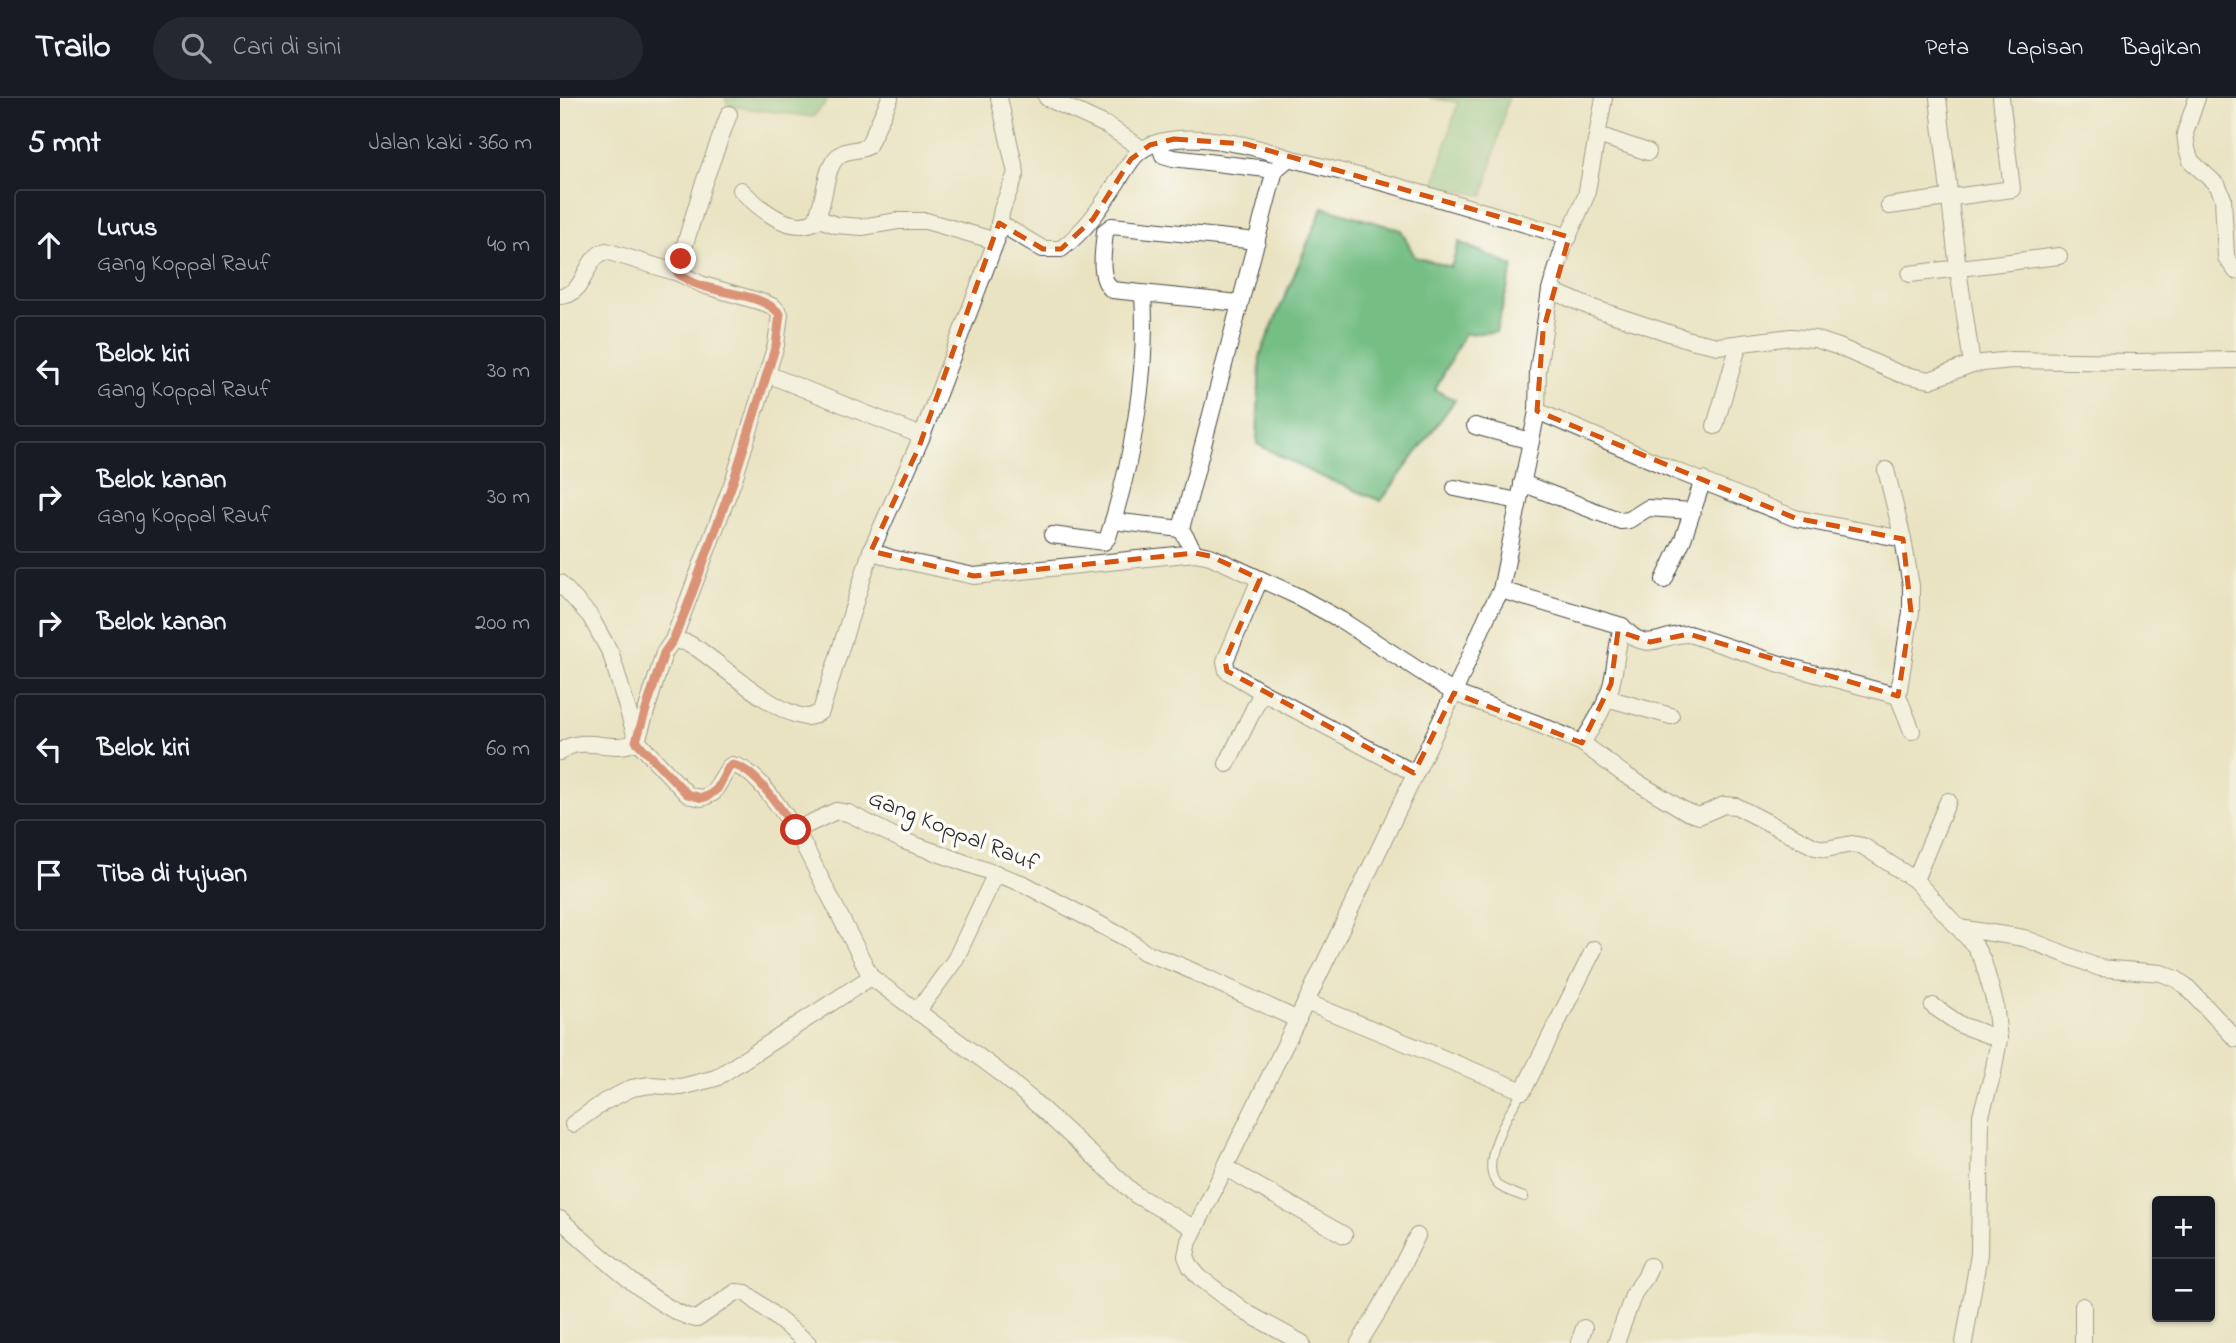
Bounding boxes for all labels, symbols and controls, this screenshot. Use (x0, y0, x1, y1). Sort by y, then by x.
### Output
search box (153, 17, 643, 80)
text: Trailo (35, 24, 111, 72)
icon: search (177, 29, 215, 67)
text: Cari di sini (233, 29, 341, 67)
text: Peta (1925, 31, 1969, 66)
text: Lapisan (2007, 31, 2083, 66)
text: Bagikan (2121, 31, 2201, 66)
text: 5 mnt (28, 122, 101, 166)
text: Jalan kaki · 360 m (369, 127, 532, 160)
text: Lurus (97, 210, 158, 248)
icon: ahead (30, 226, 68, 264)
text: 40 m (487, 229, 530, 262)
route end (665, 243, 696, 274)
text: Gang Koppal Rauf (97, 248, 270, 281)
text: Belok kiri (97, 336, 190, 374)
icon: left (30, 352, 68, 390)
text: 30 m (487, 355, 530, 388)
text: Gang Koppal Rauf (97, 374, 270, 407)
text: Belok kanan (97, 462, 226, 500)
icon: right (30, 478, 68, 516)
text: 30 m (487, 481, 530, 514)
text: Gang Koppal Rauf (97, 500, 270, 533)
icon: right (30, 604, 68, 642)
text: Belok kanan (97, 604, 226, 642)
text: 200 m (475, 607, 530, 640)
icon: left (30, 730, 68, 768)
text: Belok kiri (97, 730, 190, 768)
text: 60 m (486, 733, 530, 766)
street label: Gang Koppal Rauf (863, 782, 1044, 882)
route start (780, 814, 811, 845)
icon: arrive (30, 856, 68, 894)
text: Tiba di tujuan (97, 856, 247, 894)
map controls (2152, 1196, 2215, 1322)
button: + (2152, 1196, 2215, 1259)
button: − (2152, 1259, 2215, 1322)

